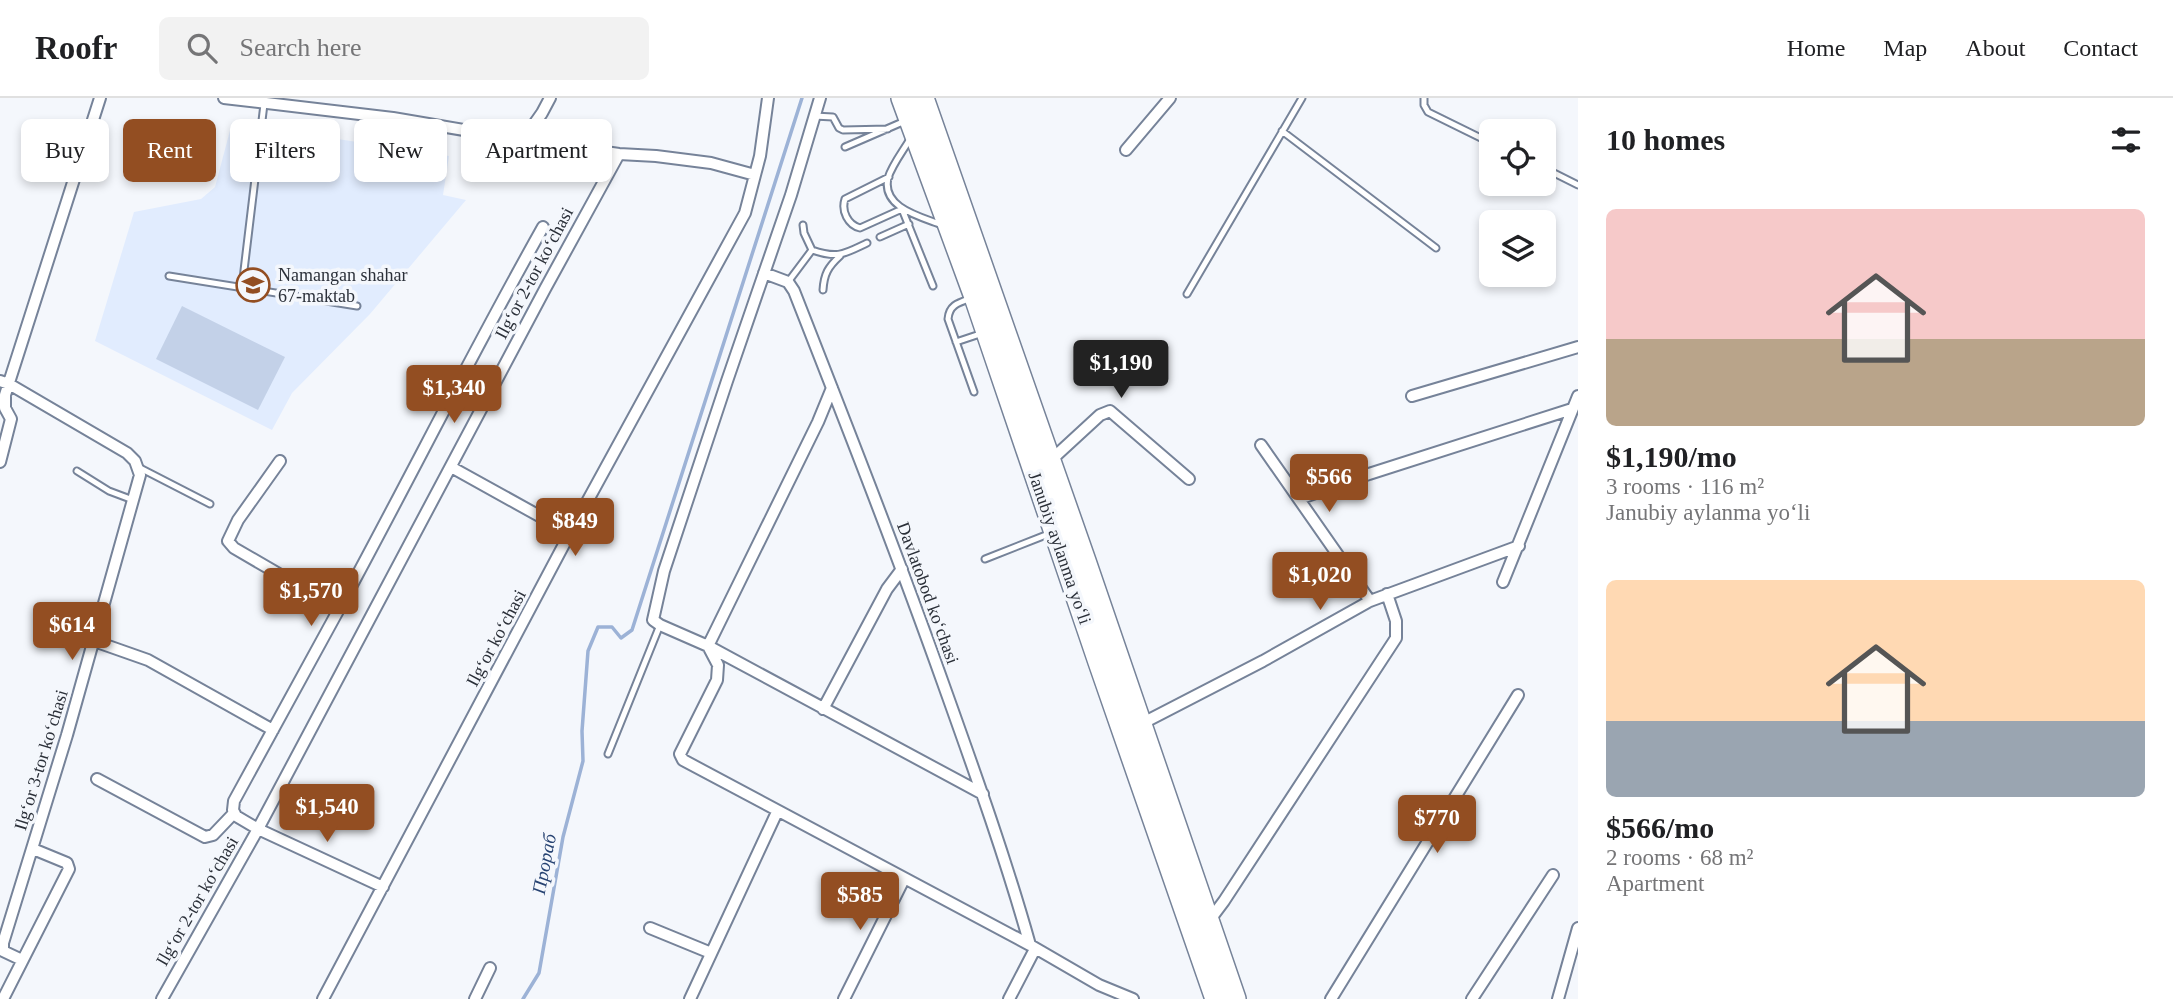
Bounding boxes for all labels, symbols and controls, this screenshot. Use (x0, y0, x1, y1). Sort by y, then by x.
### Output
search box (159, 17, 649, 80)
icon: search (183, 29, 221, 67)
text: Roofr (35, 30, 117, 66)
text: Search here (239, 33, 361, 62)
text: Home (1787, 35, 1845, 61)
text: Map (1883, 35, 1927, 61)
text: About (1965, 35, 2025, 61)
text: Contact (2063, 35, 2138, 61)
chip: Buy (21, 119, 109, 182)
chip: Rent (123, 119, 216, 182)
chip: Filters (230, 119, 340, 182)
chip: New (354, 119, 447, 182)
chip: Apartment (461, 119, 612, 182)
map controls (1479, 119, 1556, 287)
button: locate (1479, 119, 1556, 196)
icon: filters (2107, 121, 2145, 159)
text: 10 homes (1606, 123, 1725, 156)
street label: Ilgʻor 2-tor koʻchasi (491, 204, 577, 342)
button: layers (1479, 210, 1556, 287)
icon: home (1813, 255, 1939, 381)
place label: Namangan shahar 67-maktab (278, 265, 407, 306)
school or university icon: Namangan shahar 67-maktab (234, 266, 272, 304)
pin: $1,190 (1064, 341, 1178, 400)
text: $1,190 (1089, 350, 1153, 375)
pin: $1,340 (397, 366, 511, 425)
text: $1,340 (422, 375, 486, 400)
text: $1,190/mo (1606, 440, 1737, 473)
pin: $566 (1288, 454, 1370, 514)
text: $566 (1306, 464, 1352, 489)
street label: Janubiy aylanma yoʻli (1025, 469, 1095, 627)
text: 3 rooms · 116 m² (1606, 474, 1764, 499)
pin: $849 (534, 498, 616, 558)
text: Janubiy aylanma yoʻli (1606, 500, 1810, 525)
text: $849 (552, 508, 598, 533)
street label: Davlatobod koʻchasi (893, 519, 963, 667)
pin: $1,020 (1263, 552, 1377, 612)
text: $1,020 (1288, 562, 1352, 587)
pin: $1,570 (254, 568, 368, 628)
text: $1,570 (279, 578, 343, 603)
street label: Ilgʻor koʻchasi (462, 586, 530, 690)
pin: $614 (31, 602, 113, 662)
text: $614 (49, 612, 95, 637)
icon: home (1813, 626, 1939, 752)
street label: Ilgʻor 3-tor koʻchasi (10, 687, 72, 833)
pin: $1,540 (270, 784, 384, 844)
text: $1,540 (295, 794, 359, 819)
pin: $770 (1396, 796, 1478, 855)
text: $770 (1414, 805, 1460, 830)
text: $566/mo (1606, 811, 1714, 844)
water label: Прораб (528, 831, 560, 897)
street label: Ilgʻor 2-tor koʻchasi (152, 833, 242, 969)
text: 2 rooms · 68 m² (1606, 845, 1753, 870)
text: Apartment (1606, 871, 1704, 896)
pin: $585 (819, 872, 901, 932)
text: $585 (837, 882, 883, 907)

